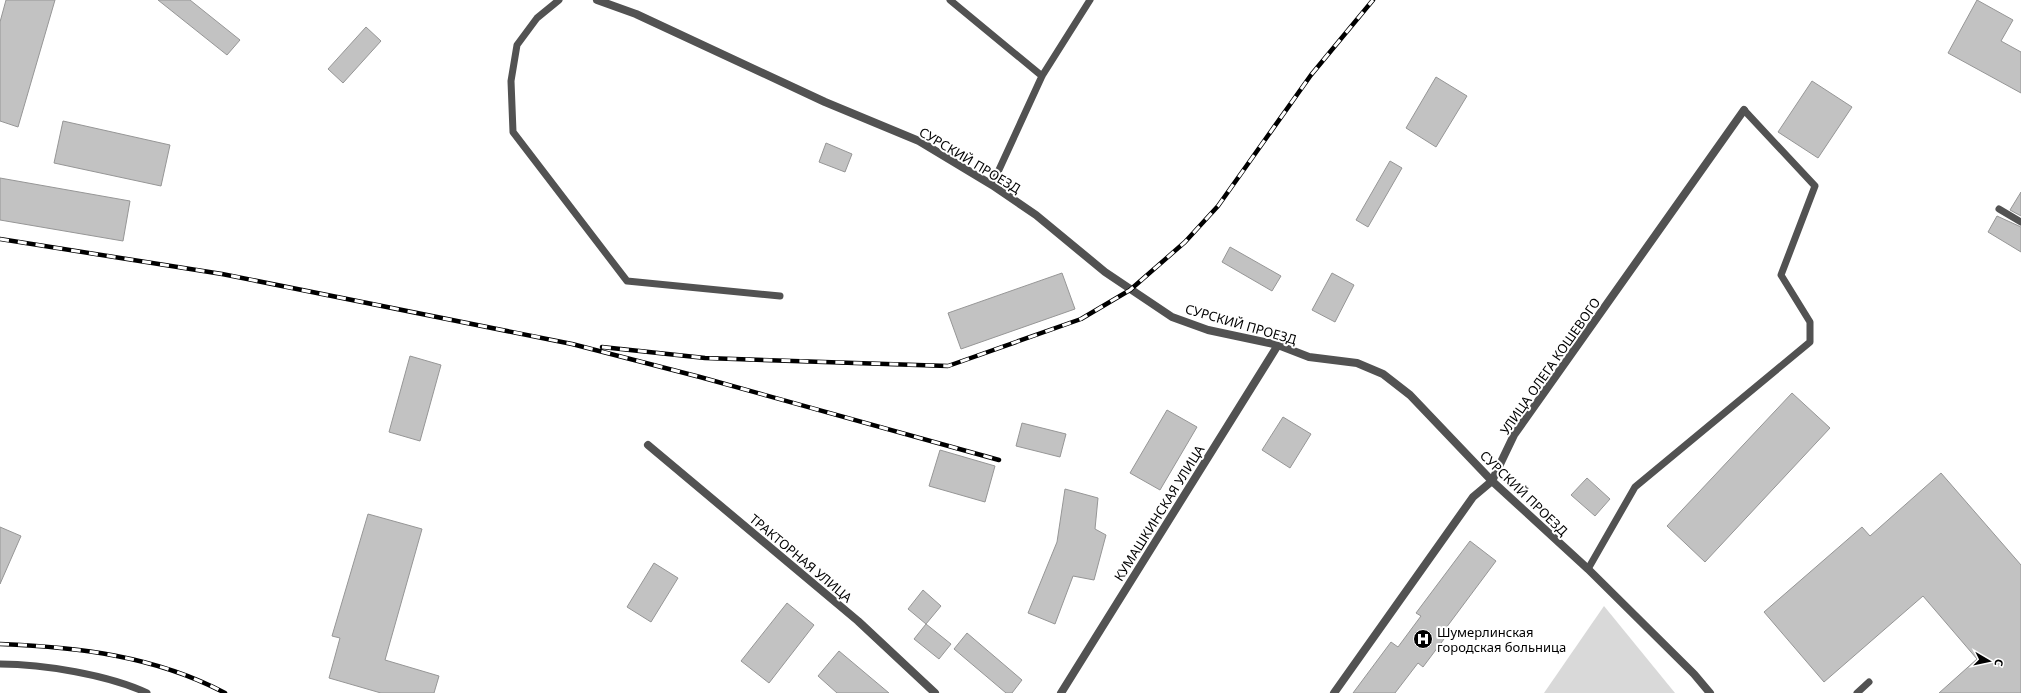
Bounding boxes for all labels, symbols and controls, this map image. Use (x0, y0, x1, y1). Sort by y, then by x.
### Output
street label: СУРСКИЙ ПРОЕЗД (916, 123, 1024, 198)
street label: УЛИЦА ОЛЕГА КОШЕВОГО (1496, 294, 1604, 438)
street label: СУРСКИЙ ПРОЕЗД (1183, 299, 1299, 349)
street label: КУМАШКИНСКАЯ УЛИЦА (1110, 441, 1209, 584)
street label: СУРСКИЙ ПРОЕЗД (1476, 447, 1572, 540)
street label: ТРАКТОРНАЯ УЛИЦА (746, 510, 857, 607)
place label: Шумерлинская городская больница (1437, 623, 1566, 656)
hospital icon: Шумерлинская городская больница (1412, 628, 1434, 650)
north arrow (1969, 641, 2009, 681)
text: С (1991, 658, 2007, 667)

